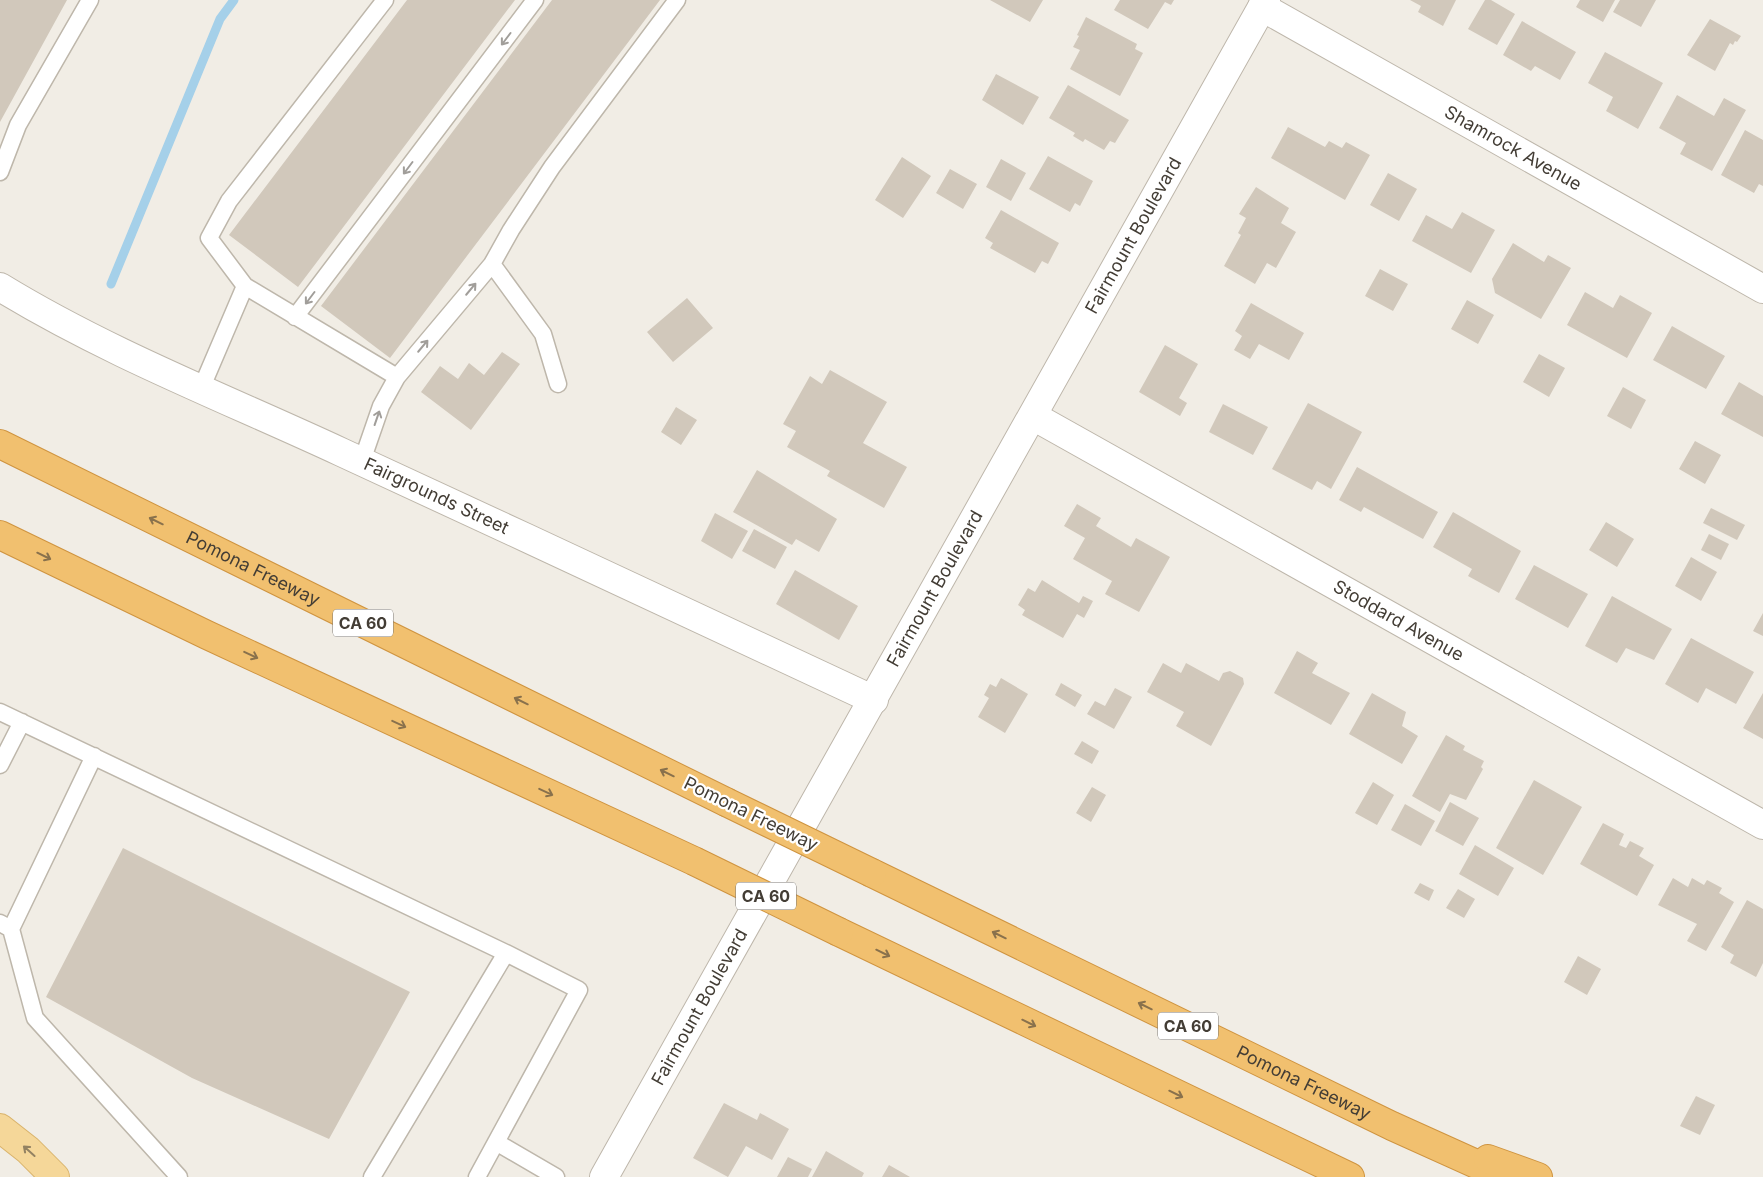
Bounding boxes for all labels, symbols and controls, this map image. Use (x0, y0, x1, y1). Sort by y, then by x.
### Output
one-way arrow (501, 32, 511, 46)
street label: Shamrock Avenue (1441, 101, 1585, 195)
street label: Fairmount Boulevard (1081, 154, 1185, 317)
one-way arrow (402, 161, 413, 174)
one-way arrow (465, 283, 477, 296)
one-way arrow (304, 291, 315, 304)
one-way arrow (417, 340, 428, 353)
one-way arrow (372, 410, 382, 426)
street label: Fairgrounds Street (361, 453, 512, 538)
street label: Fairmount Boulevard (882, 507, 987, 670)
one-way arrow (149, 516, 164, 525)
street label: Pomona Freeway (183, 526, 324, 610)
one-way arrow (36, 552, 51, 561)
street label: Stoddard Avenue (1330, 576, 1468, 665)
road number: CA 60 (333, 610, 393, 636)
one-way arrow (243, 651, 258, 661)
one-way arrow (514, 696, 529, 705)
one-way arrow (391, 720, 406, 729)
one-way arrow (660, 768, 675, 777)
street label: Pomona Freeway (681, 772, 822, 855)
one-way arrow (538, 788, 553, 798)
road number: CA 60 (736, 882, 796, 909)
street label: Fairmount Boulevard (647, 925, 751, 1089)
one-way arrow (991, 930, 1006, 940)
one-way arrow (875, 949, 890, 958)
one-way arrow (1138, 1000, 1153, 1010)
road number: CA 60 (1158, 1012, 1218, 1040)
one-way arrow (1021, 1019, 1036, 1028)
street label: Pomona Freeway (1233, 1041, 1374, 1124)
one-way arrow (1168, 1089, 1183, 1099)
one-way arrow (22, 1145, 35, 1157)

